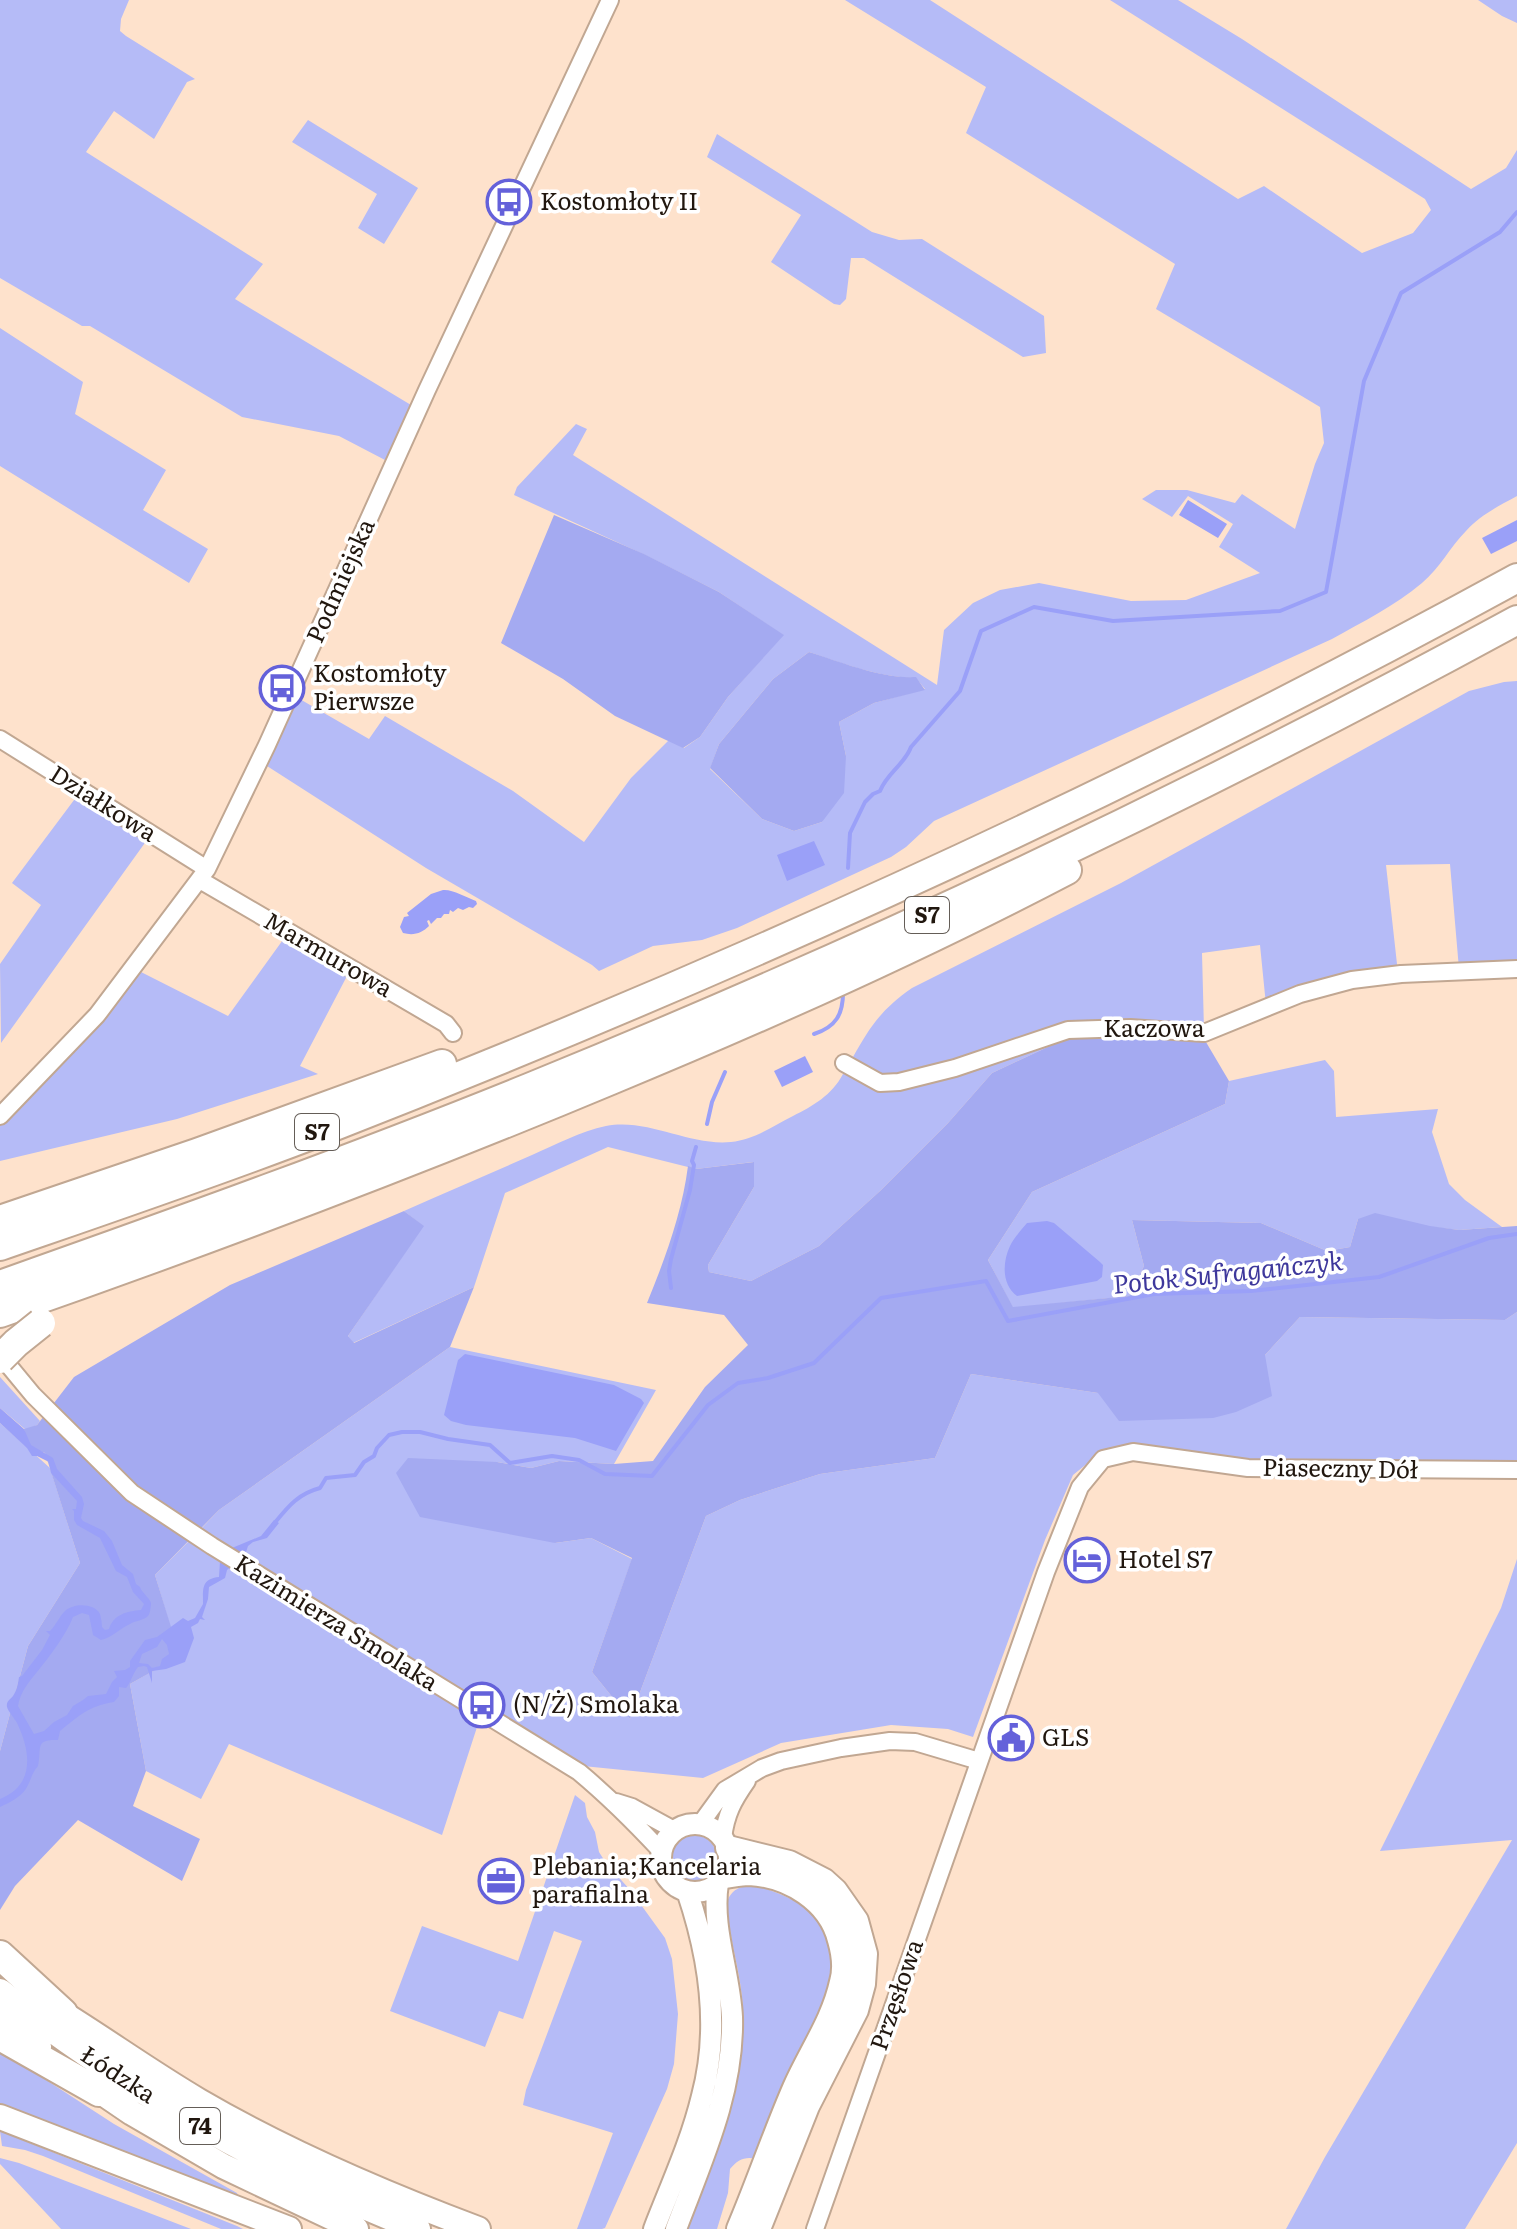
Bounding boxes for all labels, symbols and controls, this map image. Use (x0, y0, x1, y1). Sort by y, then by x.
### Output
bus stop icon: Kostomłoty II (485, 178, 533, 226)
place label: Kostomłoty II (540, 182, 698, 217)
street label: Podmiejska (296, 512, 382, 648)
place label: Kostomłoty Pierwsze (313, 654, 447, 717)
bus stop icon: Kostomłoty Pierwsze (258, 664, 306, 712)
street label: Działkowa (44, 755, 165, 849)
road number: S7 (905, 897, 949, 933)
street label: Marmurowa (258, 902, 400, 1004)
street label: Kaczowa (1103, 1009, 1205, 1044)
road number: S7 (295, 1114, 339, 1150)
water label: Potok Sufragańczyk (1111, 1239, 1346, 1302)
street label: Piaseczny Dół (1262, 1448, 1418, 1485)
hotel icon: Hotel S7 (1063, 1536, 1111, 1584)
place label: Hotel S7 (1118, 1540, 1213, 1575)
street label: Kazimierza Smolaka (229, 1544, 446, 1698)
bus stop icon: (N/Ż) Smolaka (458, 1681, 506, 1729)
place label: (N/Ż) Smolaka (513, 1685, 679, 1720)
public building icon: GLS (987, 1714, 1035, 1762)
place label: GLS (1042, 1718, 1089, 1753)
place label: Plebania;Kancelaria parafialna (532, 1847, 761, 1910)
office icon: Plebania;Kancelaria parafialna (477, 1857, 525, 1905)
street label: Przęsłowa (859, 1934, 930, 2054)
street label: Łódzka (75, 2036, 164, 2110)
road number: 74 (180, 2108, 220, 2144)

